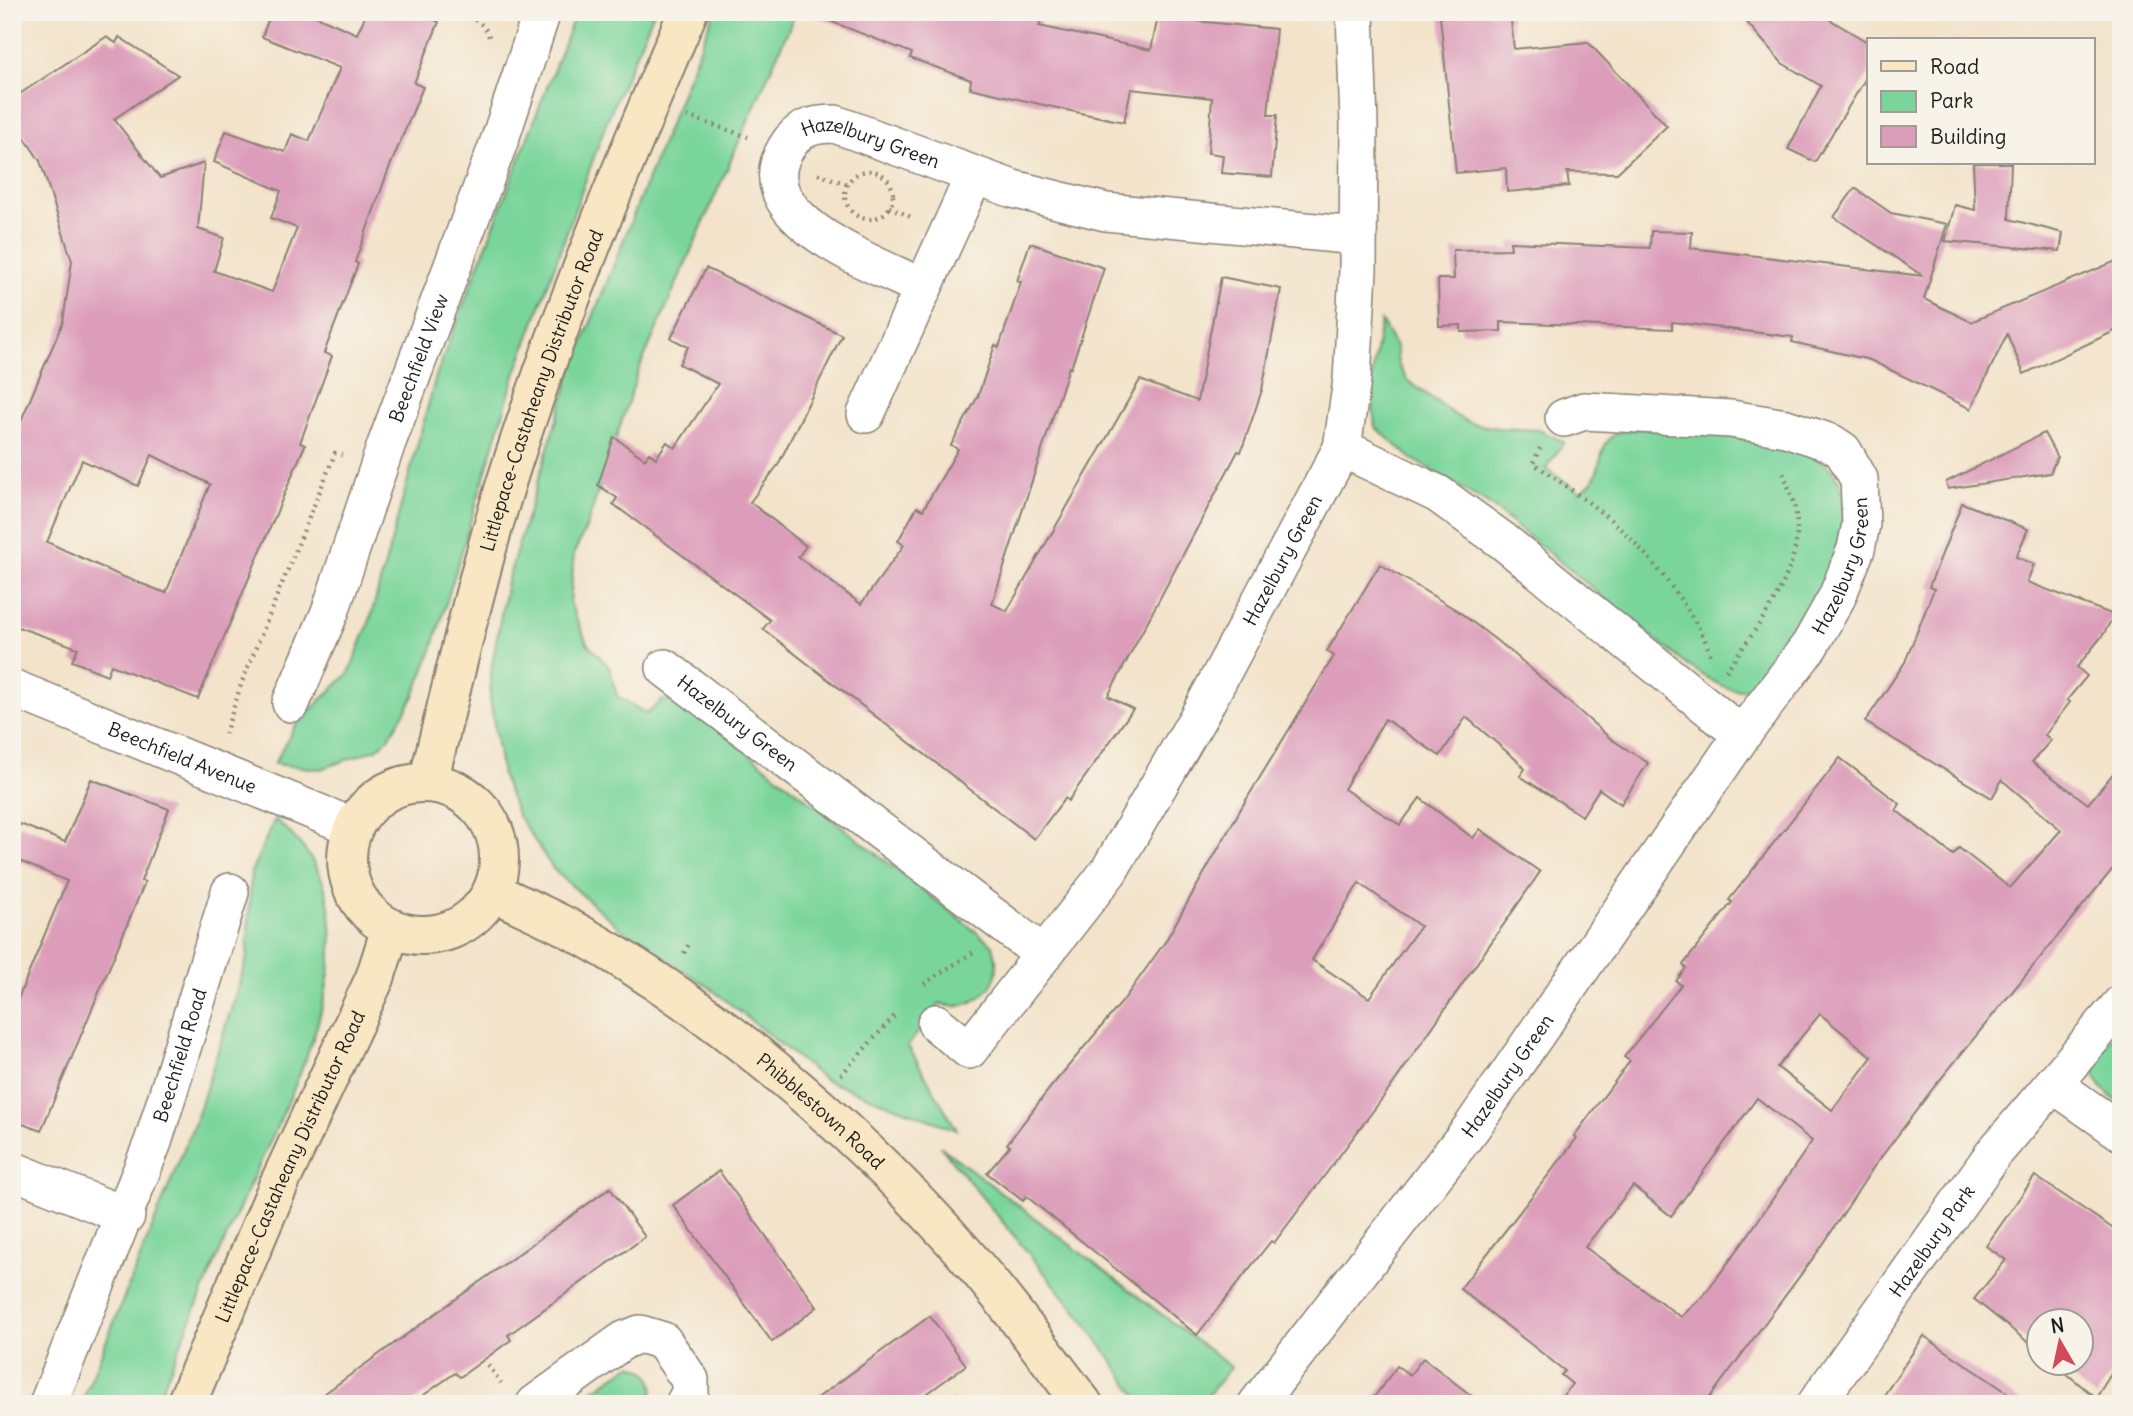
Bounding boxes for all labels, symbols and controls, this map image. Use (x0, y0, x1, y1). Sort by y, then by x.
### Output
legend (1867, 38, 2094, 164)
text: Road (1930, 53, 1979, 80)
text: Park (1930, 87, 1973, 114)
street label: Hazelbury Green (797, 112, 943, 173)
text: Building (1930, 123, 2006, 150)
street label: Littlepace-Castaheany Distributor Road (475, 226, 608, 554)
street label: Beechfield View (384, 290, 453, 426)
street label: Hazelbury Green (1238, 490, 1327, 629)
street label: Hazelbury Green (1806, 497, 1873, 639)
street label: Hazelbury Green (673, 670, 803, 776)
street label: Beechfield Avenue (105, 717, 260, 798)
street label: Beechfield Road (148, 985, 212, 1125)
street label: Littlepace-Castaheany Distributor Road (210, 1007, 370, 1326)
street label: Hazelbury Green (1456, 1009, 1558, 1142)
street label: Phibblestown Road (752, 1048, 890, 1174)
street label: Hazelbury Park (1884, 1180, 1980, 1302)
north arrow (2024, 1308, 2094, 1378)
text: N (2049, 1312, 2066, 1338)

